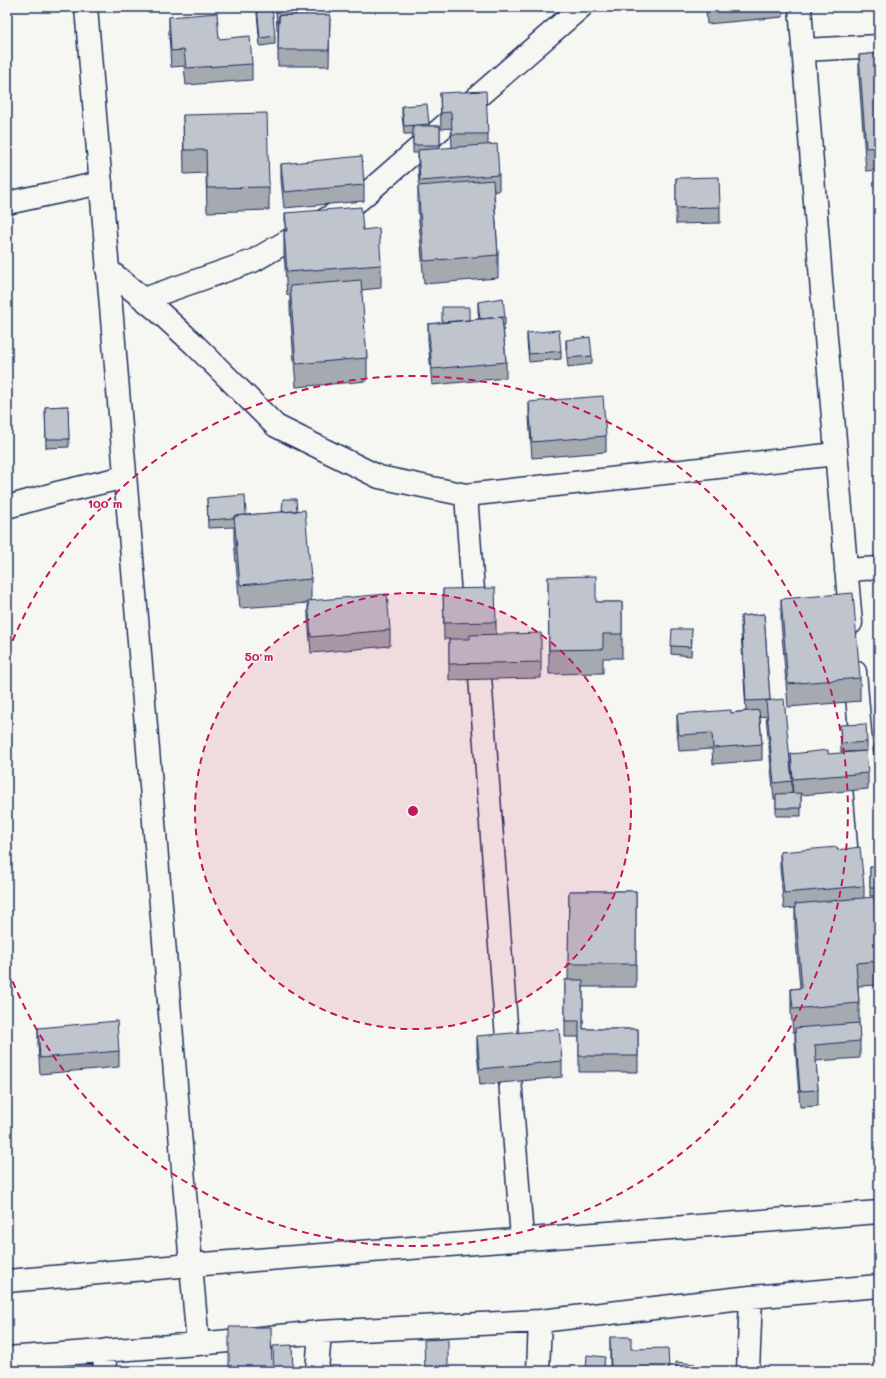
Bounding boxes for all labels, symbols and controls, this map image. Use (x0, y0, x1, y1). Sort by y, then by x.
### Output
text: 100 m (88, 495, 122, 511)
text: 50 m (245, 648, 273, 664)
centre of rings (406, 804, 420, 818)

